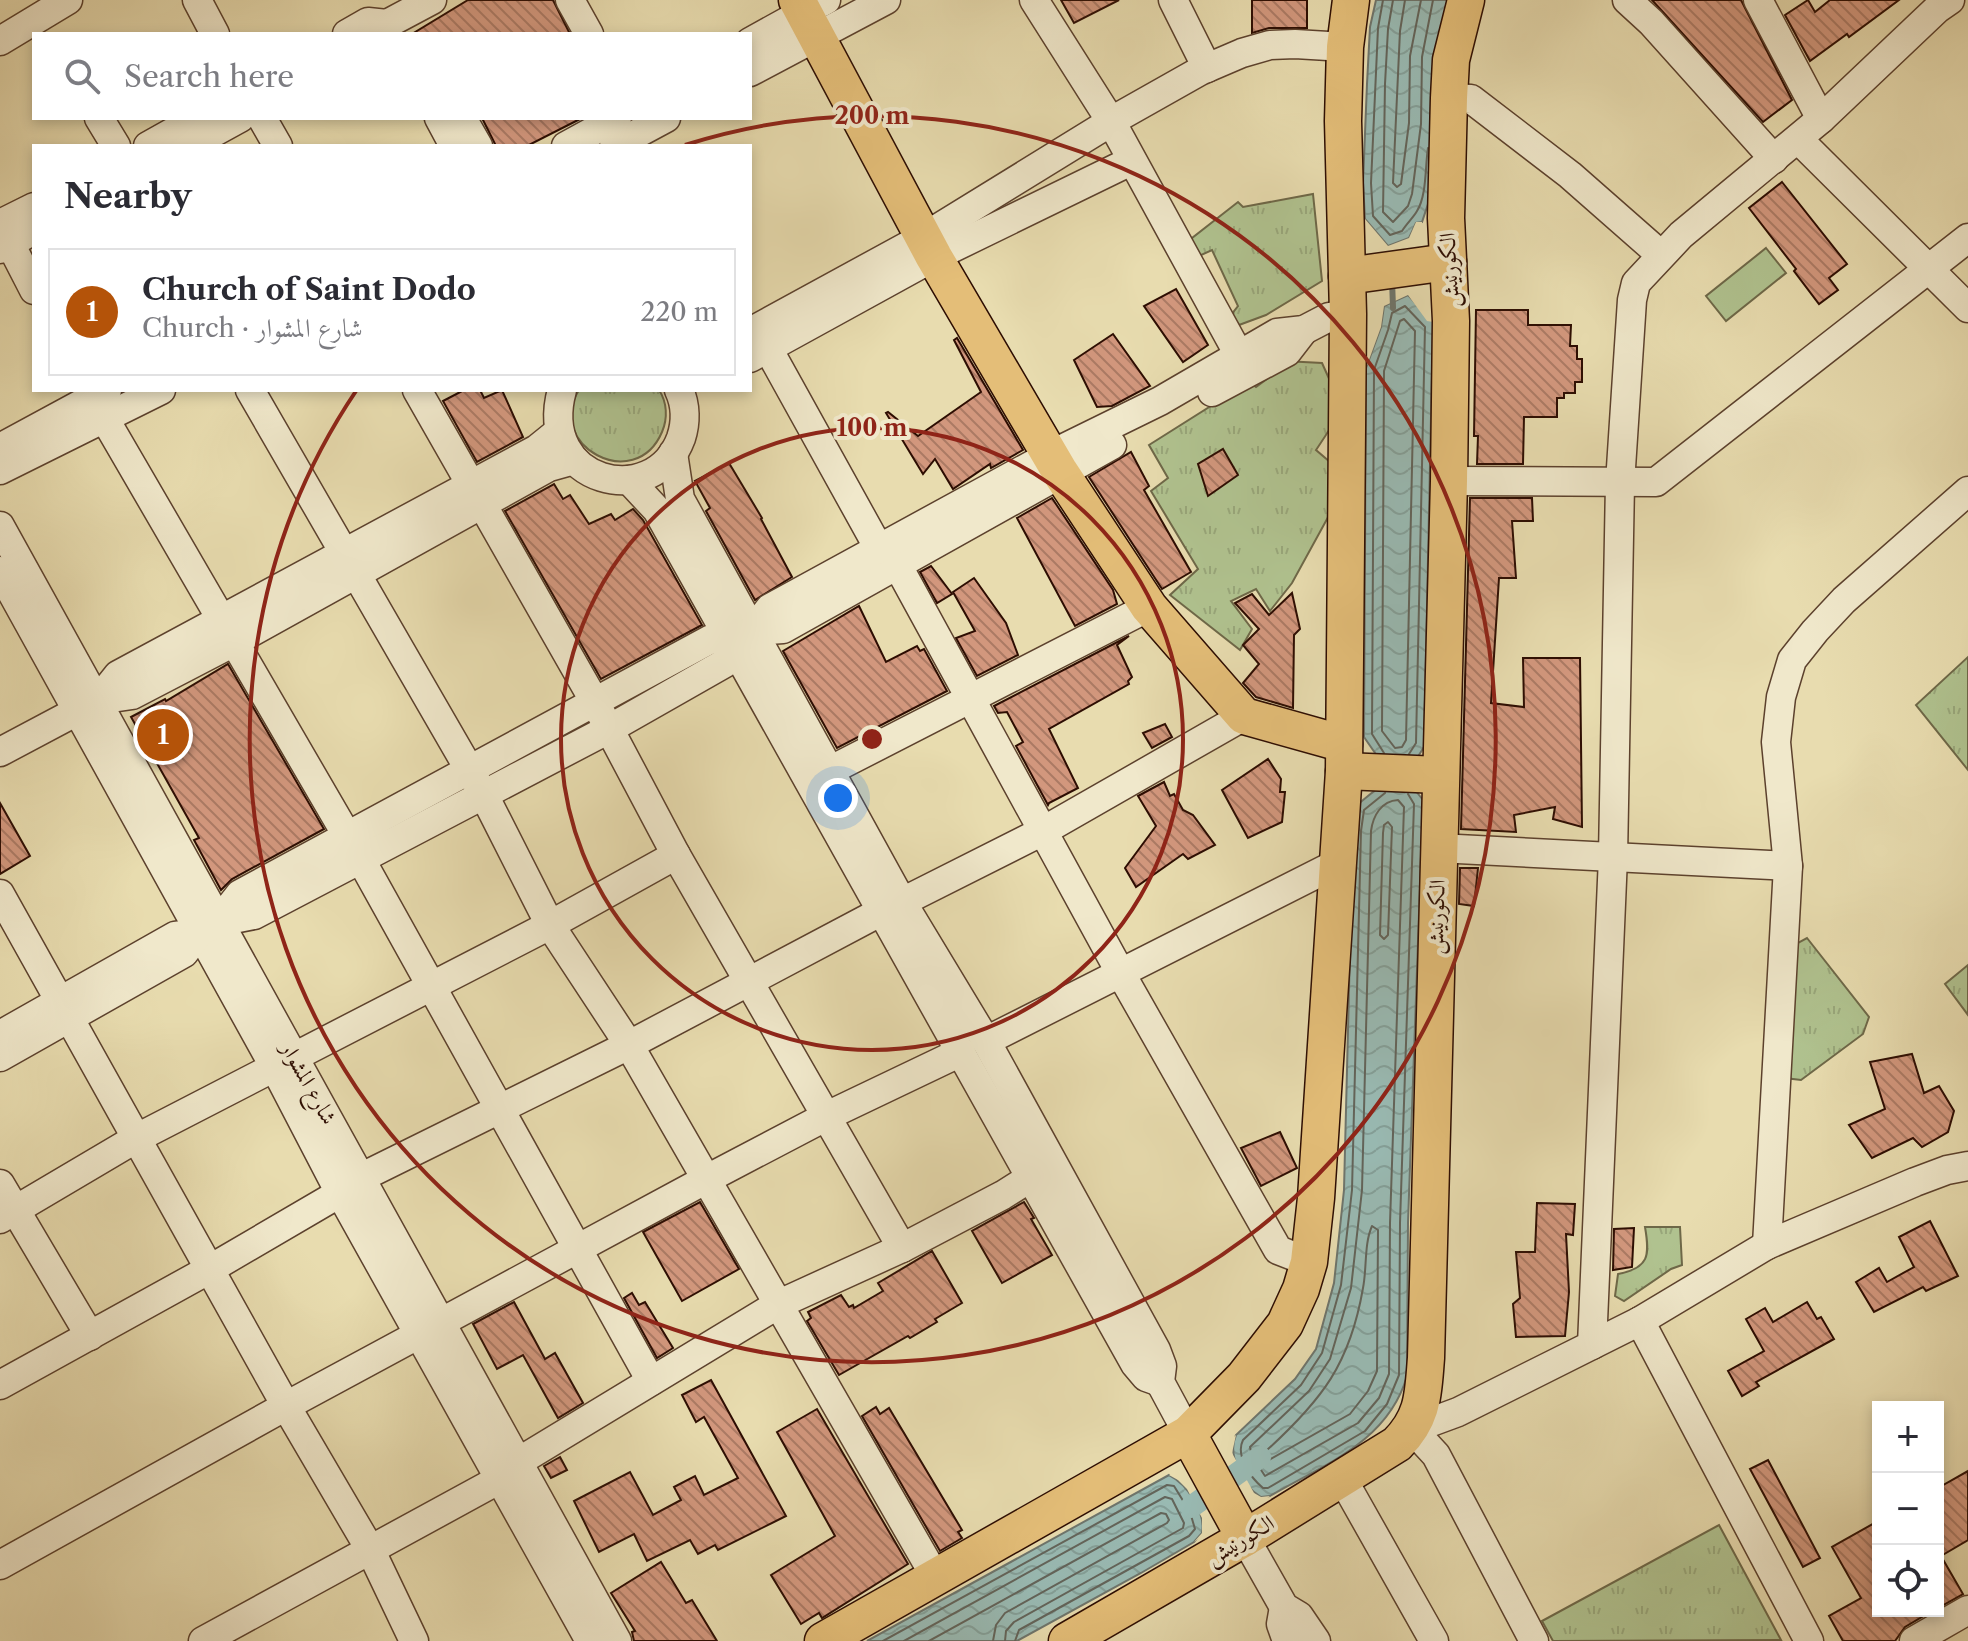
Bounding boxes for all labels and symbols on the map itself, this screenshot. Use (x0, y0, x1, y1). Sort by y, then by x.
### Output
text: 200 m (835, 101, 909, 130)
street label: الكورنيش (1434, 232, 1466, 308)
text: 100 m (836, 413, 908, 442)
pin: 1 (137, 705, 189, 765)
centre of rings (858, 725, 886, 753)
your location (818, 778, 858, 818)
street label: الكورنيش (1421, 879, 1453, 955)
street label: شارع المشوار (270, 1035, 343, 1131)
street label: الكورنيش (1201, 1509, 1280, 1573)

